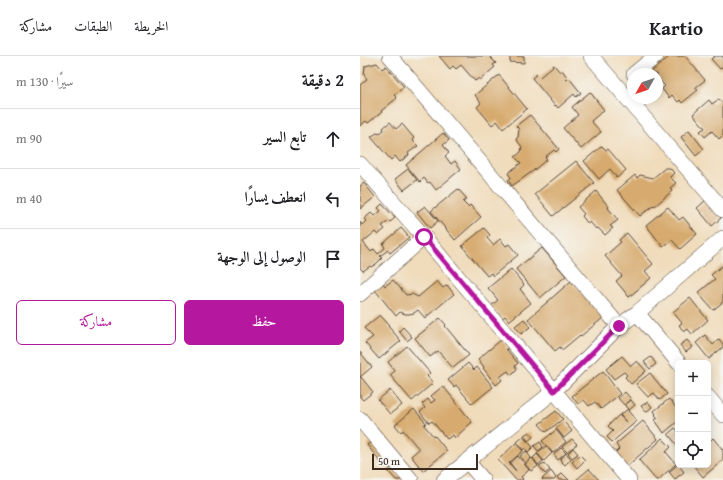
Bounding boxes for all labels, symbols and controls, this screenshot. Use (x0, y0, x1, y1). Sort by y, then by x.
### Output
text: Kartio (649, 14, 703, 42)
text: مشاركة (20, 16, 52, 36)
text: الطبقات (74, 16, 112, 36)
text: الخريطة (134, 16, 168, 36)
text: 2 دقيقة (302, 67, 344, 92)
north arrow (627, 68, 663, 104)
text: سيرًا · 130 m (16, 72, 74, 91)
text: تابع السير (264, 126, 306, 147)
icon: ahead (322, 128, 344, 150)
text: 90 m (16, 129, 42, 148)
text: انعطف يسارًا (244, 186, 306, 207)
icon: left (322, 188, 344, 210)
text: 40 m (16, 189, 42, 208)
route start (415, 228, 433, 246)
text: الوصول إلى الوجهة (217, 246, 306, 267)
icon: arrive (322, 248, 344, 270)
button: مشاركة (16, 300, 176, 345)
button: حفظ (184, 300, 344, 345)
route end (610, 317, 628, 335)
map controls (675, 360, 711, 468)
button: + (675, 360, 711, 396)
button: − (675, 396, 711, 432)
button: locate (675, 432, 711, 468)
scale bar (372, 452, 478, 471)
text: 50 m (378, 453, 400, 469)

